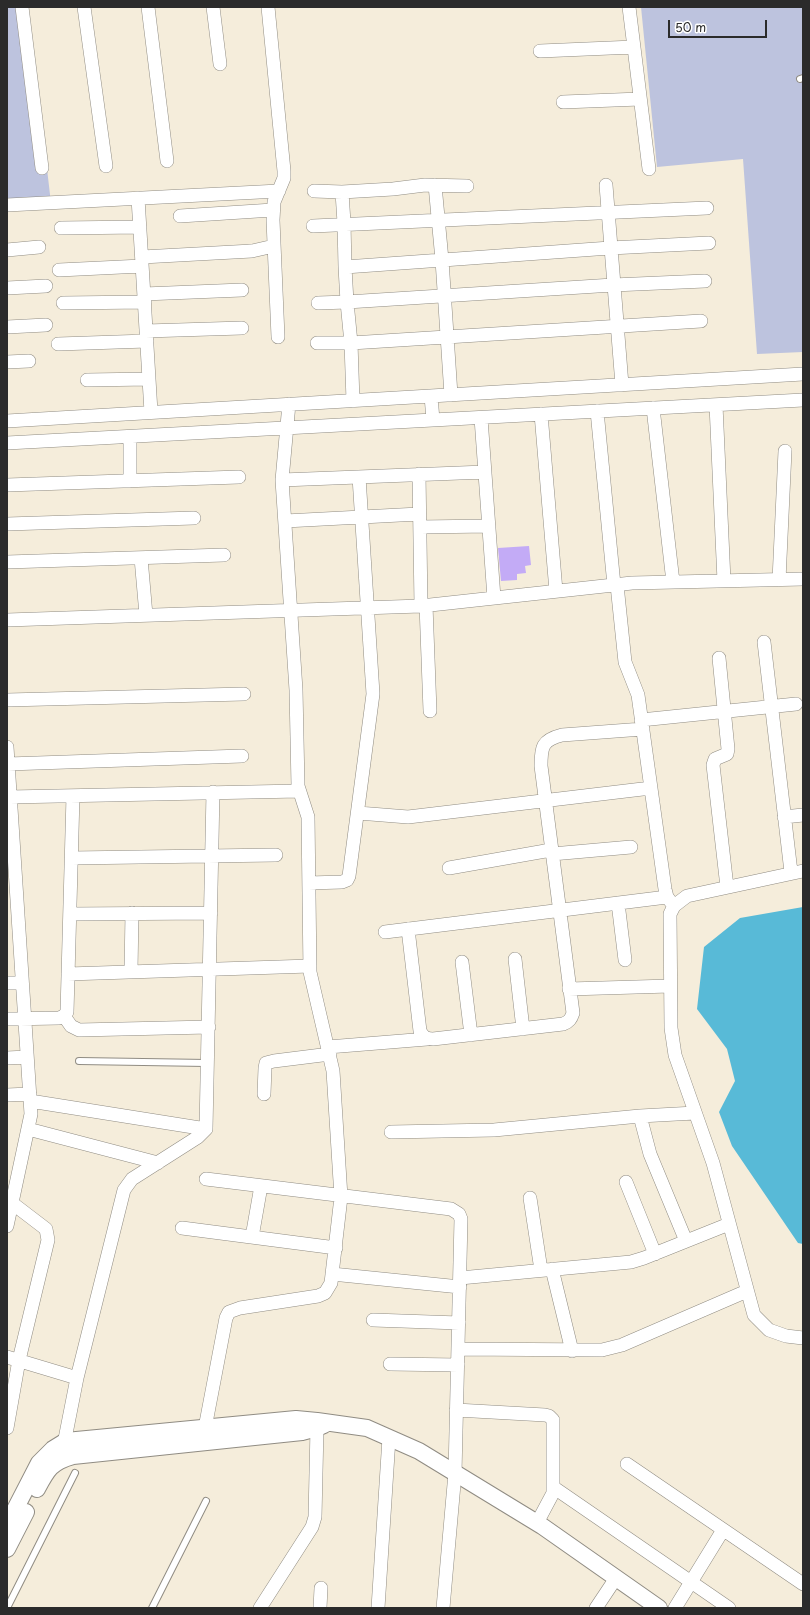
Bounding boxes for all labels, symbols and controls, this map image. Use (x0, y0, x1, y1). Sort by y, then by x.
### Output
scale bar (670, 12, 769, 38)
text: 50 m (675, 18, 706, 36)

